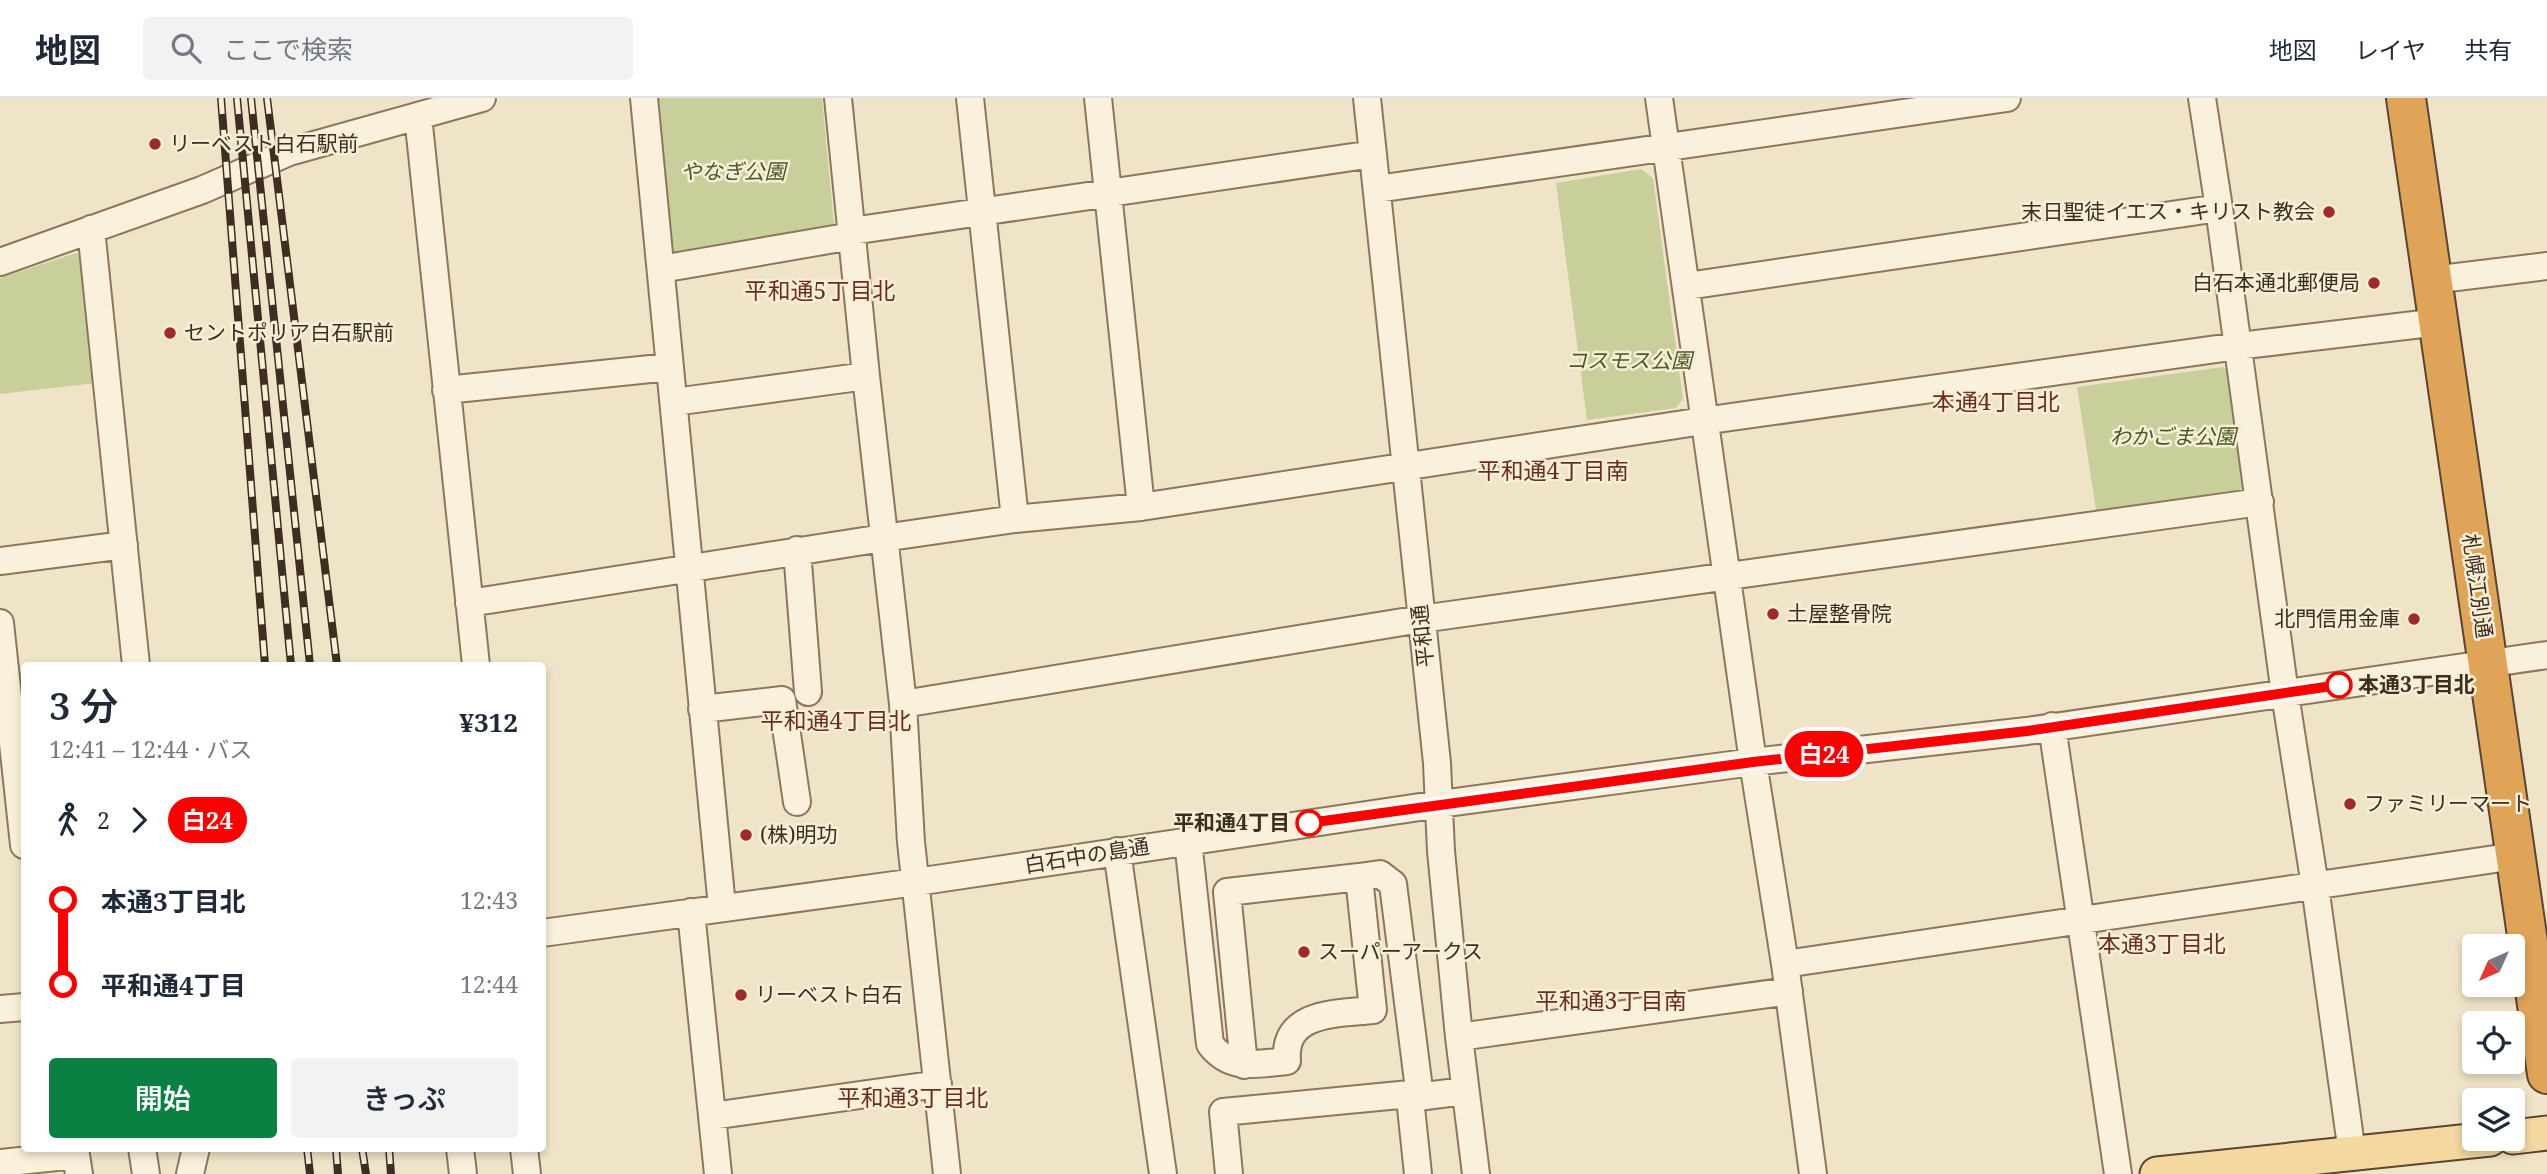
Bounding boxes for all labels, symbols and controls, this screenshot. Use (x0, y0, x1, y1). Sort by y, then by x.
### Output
search box (143, 17, 633, 80)
text: 地図 (35, 27, 101, 72)
icon: search (167, 29, 205, 67)
text: ここで検索 (223, 31, 353, 67)
text: 地図 (2269, 33, 2317, 66)
text: レイヤ (2355, 33, 2426, 66)
text: 共有 (2464, 33, 2512, 66)
place label: リーベスト白石駅前 (169, 129, 358, 157)
marker: リーベスト白石駅前 (147, 136, 163, 152)
park label: やなぎ公園 (681, 157, 788, 185)
place label: 末日聖徒イエス・キリスト教会 (2021, 197, 2315, 225)
marker: 末日聖徒イエス・キリスト教会 (2321, 204, 2337, 220)
place label: 白石本通北郵便局 (2192, 268, 2360, 296)
district label: 平和通5丁目北 (745, 274, 895, 306)
marker: 白石本通北郵便局 (2366, 275, 2382, 291)
place label: セントポリア白石駅前 (184, 318, 394, 346)
marker: セントポリア白石駅前 (162, 325, 178, 341)
park label: コスモス公園 (1566, 346, 1695, 374)
district label: 本通4丁目北 (1932, 385, 2060, 417)
park label: わかごま公園 (2110, 422, 2239, 450)
district label: 平和通4丁目南 (1478, 454, 1628, 486)
street label: 札幌江別通 (2457, 532, 2499, 640)
place label: 土屋整骨院 (1787, 599, 1892, 627)
street label: 平和通 (1405, 603, 1439, 669)
place label: 北門信用金庫 (2274, 604, 2400, 632)
marker: 土屋整骨院 (1765, 606, 1781, 622)
marker: 北門信用金庫 (2406, 611, 2422, 627)
place label: 本通3丁目北 (2358, 670, 2475, 698)
marker: 本通3丁目北 (2326, 672, 2352, 698)
text: 3 分 (49, 679, 118, 731)
text: ¥312 (459, 704, 518, 740)
district label: 平和通4丁目北 (761, 704, 911, 736)
line badge: 白24 (1784, 731, 1864, 777)
text: 12:41 – 12:44 · バス (49, 733, 252, 765)
text: 白24 (1798, 737, 1850, 770)
place label: ファミリーマート (2364, 789, 2532, 817)
marker: ファミリーマート (2342, 796, 2358, 812)
icon: walk (49, 801, 87, 839)
icon: forward (120, 801, 158, 839)
text: 白24 (182, 803, 233, 836)
text: 2 (97, 804, 110, 836)
place label: 平和通4丁目 (1173, 808, 1290, 836)
marker: 平和通4丁目 (1296, 810, 1322, 836)
place label: (株)明功 (760, 820, 838, 848)
marker: (株)明功 (738, 827, 754, 843)
street label: 白石中の島通 (1022, 831, 1151, 879)
text: 本通3丁目北 (101, 883, 246, 919)
text: 12:43 (460, 884, 518, 916)
district label: 本通3丁目北 (2098, 927, 2226, 959)
north arrow (2462, 934, 2525, 998)
map controls (2462, 934, 2525, 1151)
place label: スーパーアークス (1318, 937, 1483, 965)
marker: スーパーアークス (1296, 944, 1312, 960)
text: 平和通4丁目 (101, 967, 246, 1003)
text: 12:44 (460, 968, 518, 1000)
place label: リーベスト白石 (755, 980, 902, 1008)
district label: 平和通3丁目南 (1536, 984, 1686, 1016)
marker: リーベスト白石 (733, 987, 749, 1003)
button: locate (2462, 1011, 2525, 1074)
button: 開始 (49, 1058, 277, 1138)
button: きっぷ (291, 1058, 518, 1138)
district label: 平和通3丁目北 (838, 1081, 988, 1113)
button: layers (2462, 1088, 2525, 1151)

